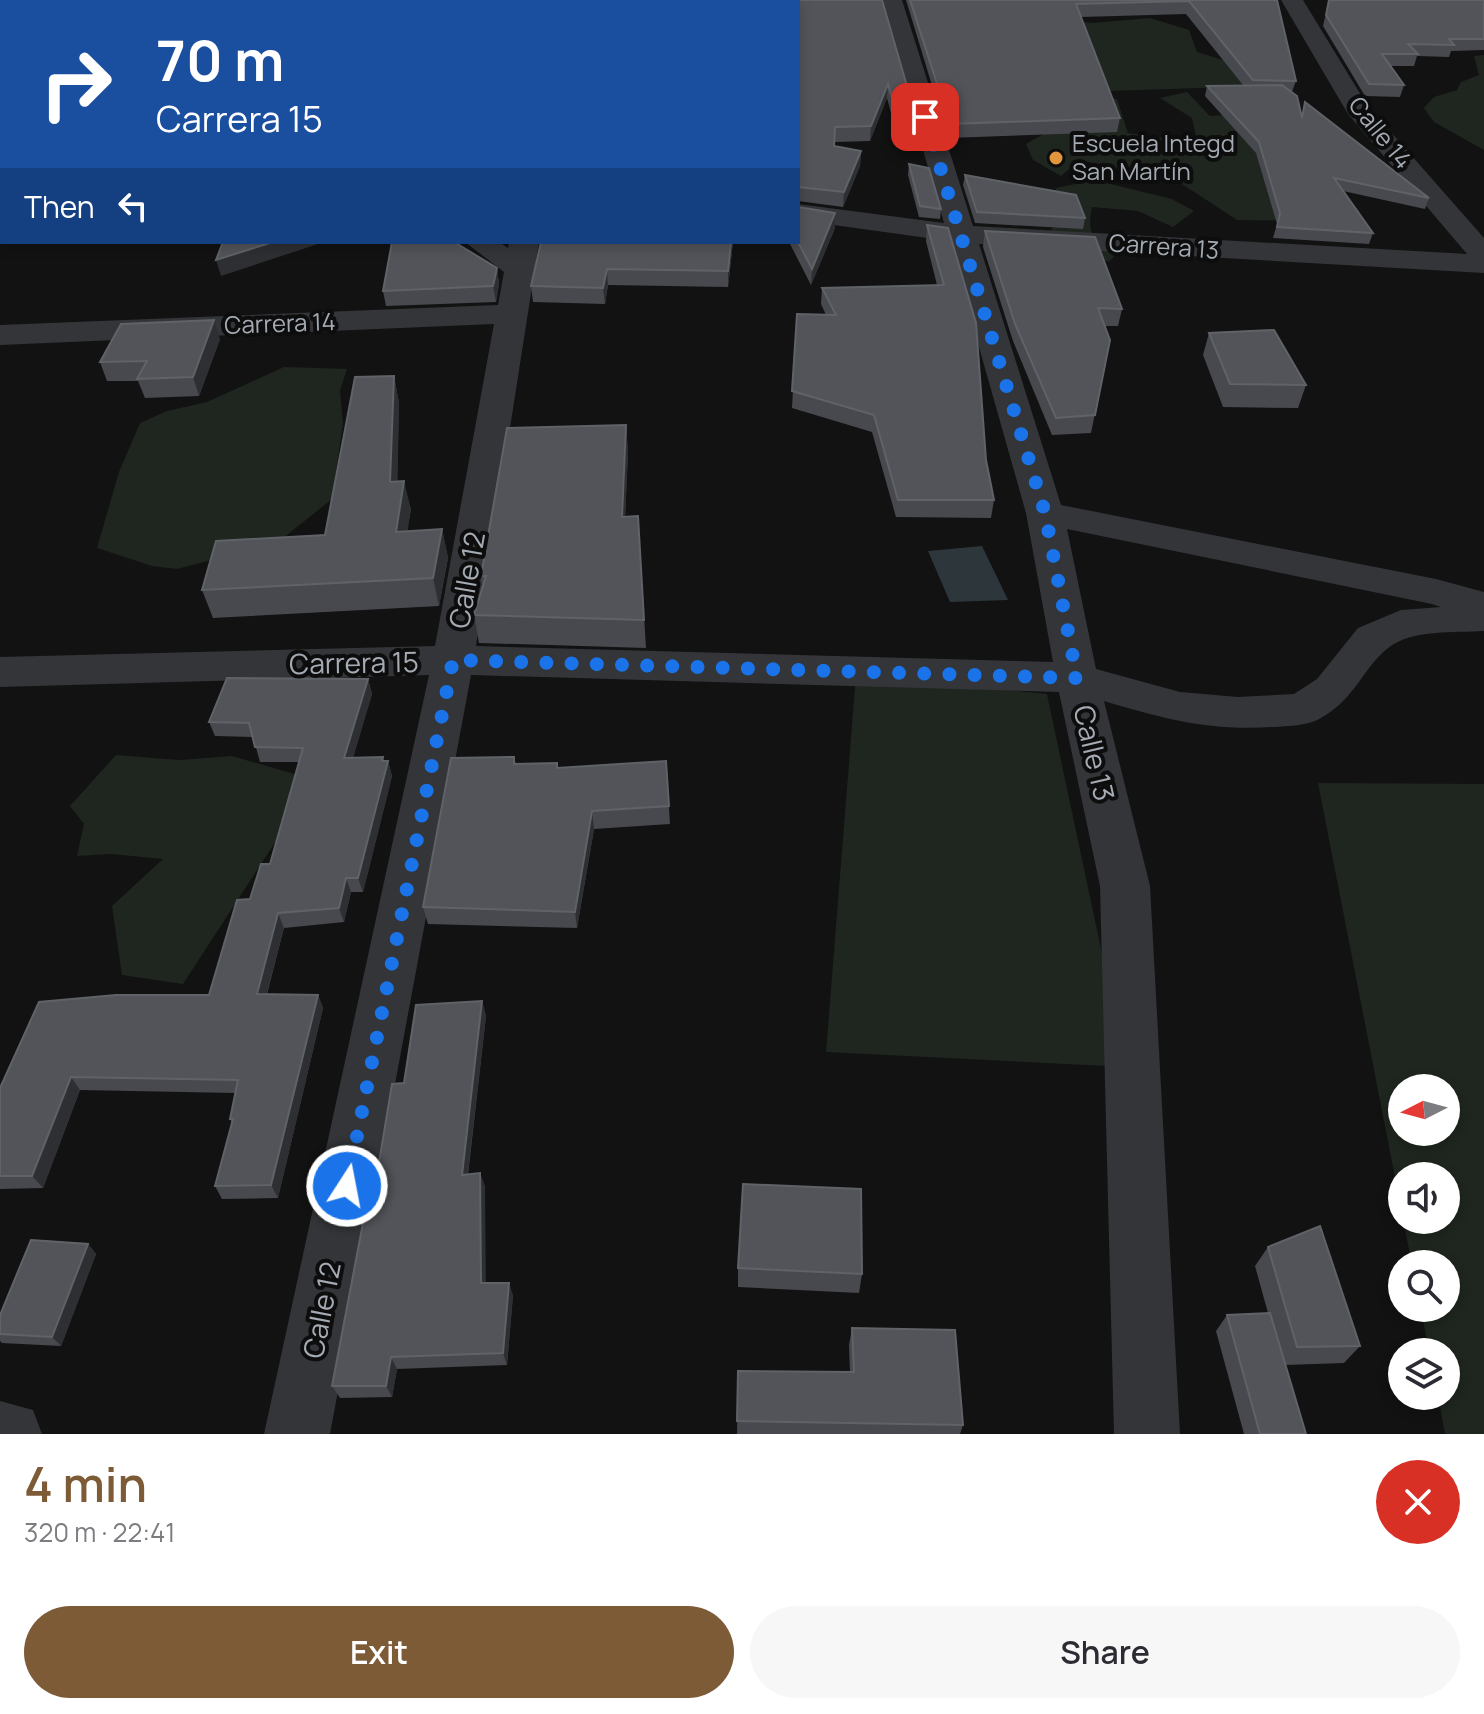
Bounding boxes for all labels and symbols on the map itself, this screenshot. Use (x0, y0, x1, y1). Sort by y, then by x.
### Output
pin (891, 83, 959, 151)
street label: Calle 14 (1342, 89, 1420, 175)
place label: Escuela Integd San Martín (1072, 126, 1235, 187)
marker: Escuela Integd San Martín (1047, 149, 1065, 167)
street label: Carrera 13 (1108, 225, 1220, 266)
street label: Carrera 14 (224, 304, 336, 341)
street label: Calle 12 (439, 529, 493, 631)
street label: Carrera 15 (289, 642, 419, 682)
street label: Calle 13 (1066, 701, 1124, 804)
north arrow (1388, 1074, 1460, 1146)
position arrow (305, 1144, 389, 1228)
street label: Calle 12 (293, 1258, 349, 1361)

